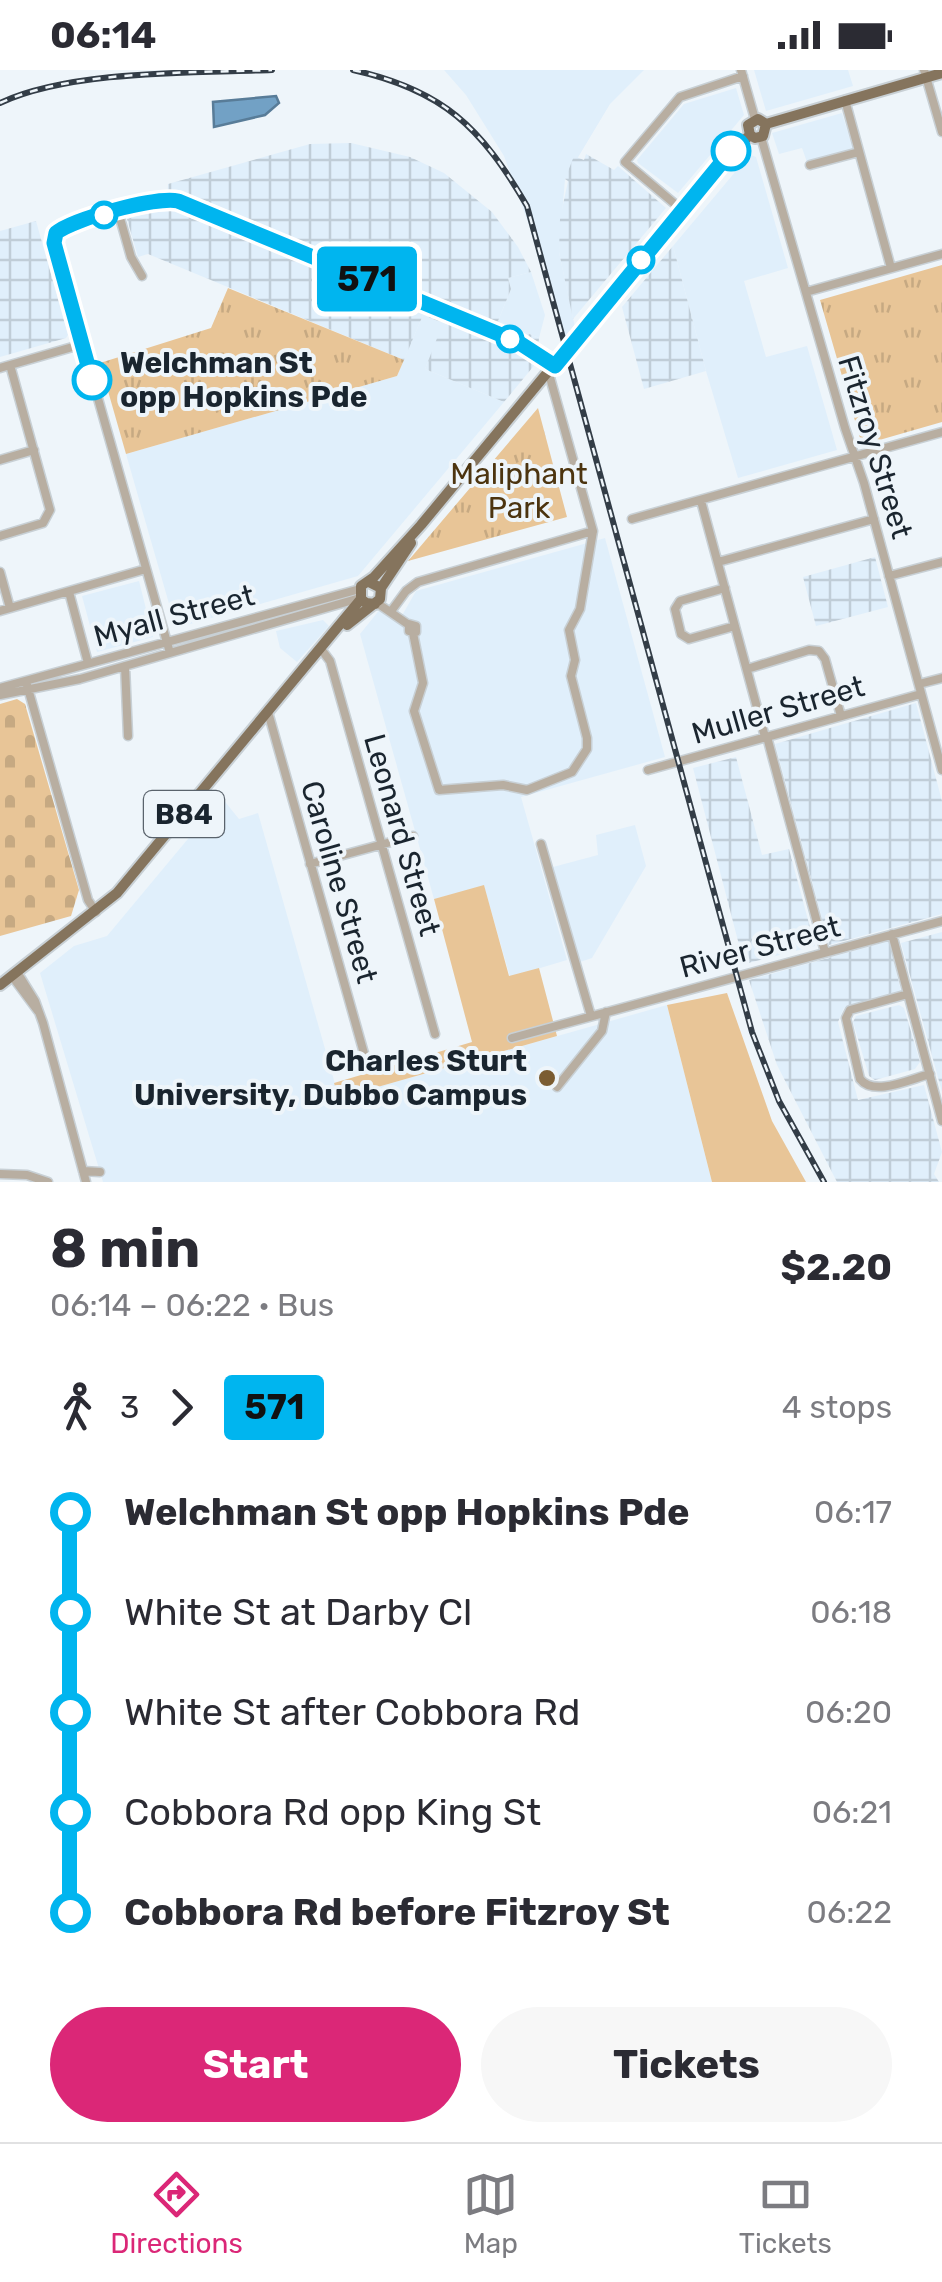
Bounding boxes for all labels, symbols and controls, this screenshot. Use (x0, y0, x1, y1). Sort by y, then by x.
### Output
text: 06:14 (50, 12, 157, 58)
unlabelled marker (712, 132, 750, 170)
unlabelled marker (91, 202, 117, 228)
line badge: 571 (310, 246, 424, 312)
unlabelled marker (628, 247, 654, 273)
text: 571 (337, 258, 397, 300)
unlabelled marker (497, 326, 523, 352)
place label: Welchman St opp Hopkins Pde (120, 345, 367, 415)
street label: Fitzroy Street (830, 351, 920, 543)
marker: Welchman St opp Hopkins Pde (73, 361, 111, 399)
park label: Maliphant Park (450, 456, 588, 526)
street label: Myall Street (90, 577, 259, 655)
street label: Muller Street (687, 668, 869, 752)
street label: Leonard Street (356, 730, 448, 940)
street label: Caroline Street (293, 777, 385, 987)
road number: B84 (144, 791, 224, 837)
street label: River Street (676, 908, 844, 986)
place label: Charles Sturt University, Dubbo Campus (134, 1043, 527, 1113)
marker: Charles Sturt University, Dubbo Campus (536, 1067, 558, 1089)
text: 8 min (50, 1216, 200, 1281)
text: $2.20 (781, 1244, 892, 1290)
text: 06:14 – 06:22 · Bus (50, 1286, 334, 1324)
icon: walk (50, 1380, 105, 1435)
icon: forward (154, 1380, 209, 1435)
text: 571 (244, 1386, 304, 1428)
text: 3 (120, 1388, 139, 1426)
text: 4 stops (782, 1388, 892, 1426)
text: Welchman St opp Hopkins Pde (124, 1489, 690, 1535)
text: 06:17 (814, 1493, 892, 1531)
text: White St at Darby Cl (124, 1589, 472, 1635)
text: 06:18 (810, 1593, 892, 1631)
text: White St after Cobbora Rd (124, 1689, 580, 1735)
text: 06:20 (805, 1693, 892, 1731)
text: Cobbora Rd opp King St (124, 1789, 541, 1835)
text: 06:21 (812, 1793, 892, 1831)
text: Cobbora Rd before Fitzroy St (124, 1889, 670, 1935)
text: 06:22 (807, 1893, 892, 1931)
button: Start (50, 2007, 461, 2122)
button: Tickets (481, 2007, 892, 2122)
tab: Directions (110, 2167, 243, 2260)
tab: Map (463, 2167, 518, 2260)
tab: Tickets (739, 2167, 832, 2260)

